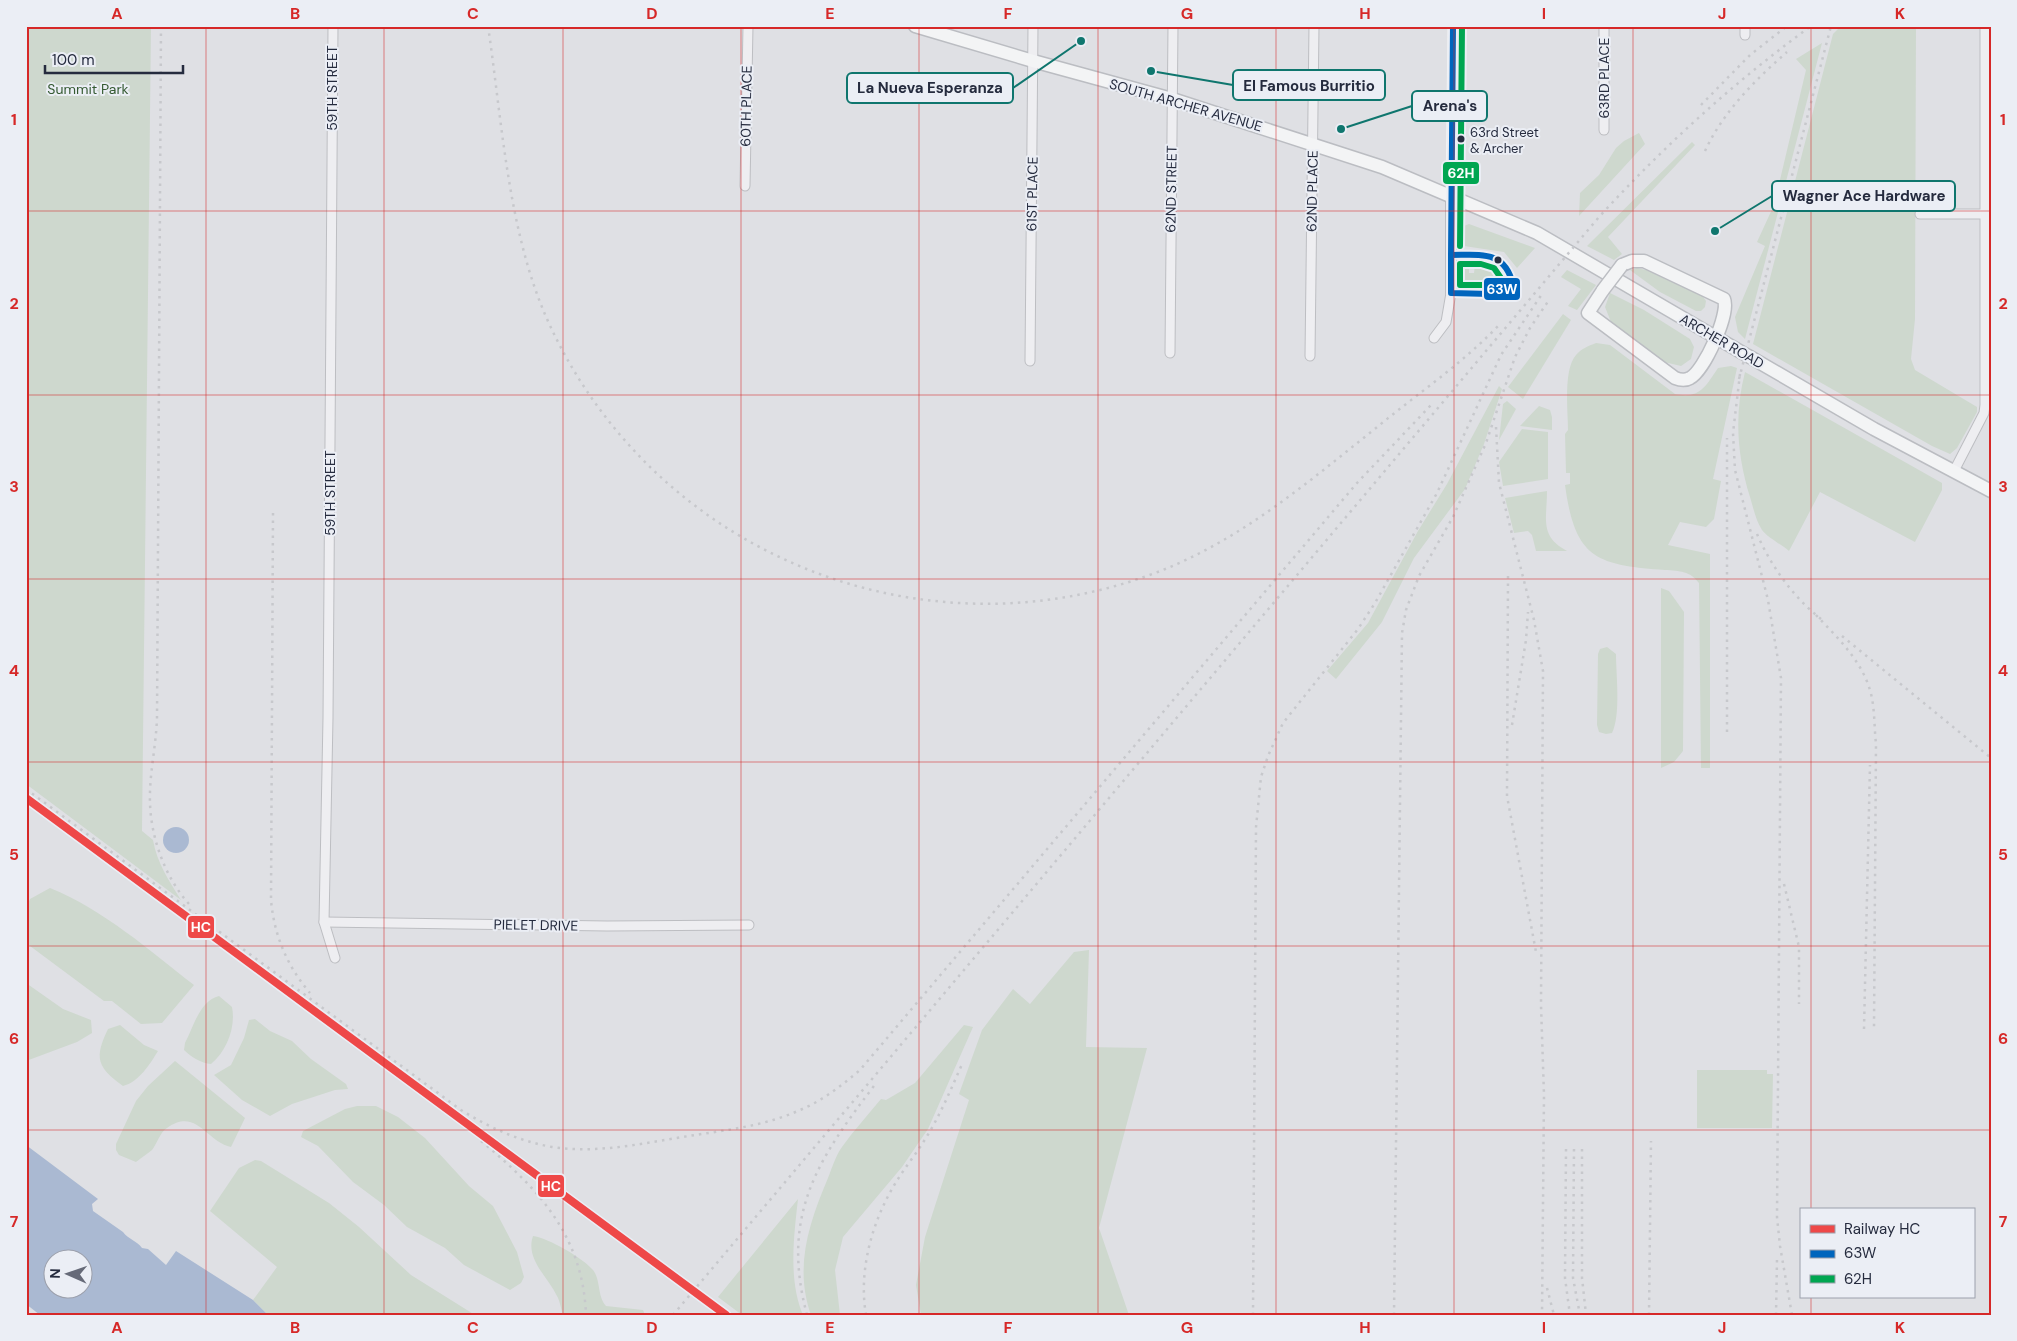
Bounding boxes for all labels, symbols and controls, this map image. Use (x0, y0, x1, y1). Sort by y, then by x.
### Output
text: A (111, 3, 123, 24)
text: B (290, 3, 300, 24)
text: C (467, 3, 479, 24)
text: D (646, 3, 658, 24)
text: E (825, 3, 835, 24)
text: F (1004, 3, 1013, 24)
text: G (1181, 3, 1193, 24)
text: H (1359, 3, 1371, 24)
text: I (1542, 3, 1546, 24)
text: J (1718, 3, 1726, 24)
text: K (1895, 3, 1906, 24)
street label: 63RD PLACE (1595, 37, 1613, 118)
scale bar (45, 42, 182, 74)
street label: 59TH STREET (323, 45, 341, 131)
text: 100 m (52, 50, 95, 70)
street label: 60TH PLACE (736, 65, 756, 147)
callout: El Famous Burritio (1233, 70, 1385, 100)
callout: La Nueva Esperanza (847, 73, 1013, 103)
street label: SOUTH ARCHER AVENUE (1107, 75, 1265, 135)
text: El Famous Burritio (1243, 76, 1375, 96)
text: La Nueva Esperanza (857, 78, 1003, 98)
park label: Summit Park (47, 80, 129, 98)
callout: Arena's (1412, 91, 1487, 121)
text: Arena's (1423, 96, 1477, 116)
text: 1 (11, 109, 17, 130)
text: 1 (2000, 109, 2006, 130)
place label: 63rd Street & Archer (1470, 124, 1539, 157)
marker: 63rd Street & Archer (1456, 134, 1466, 144)
street label: 62ND STREET (1161, 145, 1181, 233)
street label: 62ND PLACE (1302, 150, 1322, 232)
street label: 61ST PLACE (1022, 156, 1042, 232)
line badge: 62H (1442, 161, 1480, 185)
text: 62H (1448, 164, 1474, 182)
callout: Wagner Ace Hardware (1772, 181, 1955, 211)
text: Wagner Ace Hardware (1782, 186, 1946, 206)
unlabelled marker (1493, 255, 1503, 265)
line badge: 63W (1483, 277, 1521, 301)
text: 63W (1486, 280, 1518, 298)
text: 2 (9, 293, 19, 314)
text: 2 (1998, 293, 2008, 314)
street label: ARCHER ROAD (1677, 310, 1767, 372)
street label: 59TH STREET (321, 450, 339, 536)
text: 3 (9, 476, 19, 497)
text: 3 (1998, 476, 2008, 497)
text: 4 (9, 660, 19, 681)
text: 4 (1998, 660, 2008, 681)
text: 5 (9, 844, 19, 865)
text: 5 (1998, 844, 2008, 865)
line badge: HC (187, 915, 215, 939)
street label: PIELET DRIVE (494, 915, 579, 935)
text: HC (191, 918, 211, 936)
text: 6 (9, 1028, 19, 1049)
text: 6 (1998, 1028, 2008, 1049)
line badge: HC (537, 1174, 565, 1198)
text: HC (541, 1177, 561, 1195)
legend (1800, 1208, 1974, 1298)
text: 7 (10, 1211, 19, 1232)
text: 7 (1999, 1211, 2008, 1232)
text: Railway HC (1844, 1219, 1920, 1239)
text: 63W (1844, 1243, 1877, 1263)
north arrow (42, 1248, 92, 1298)
text: N (46, 1268, 64, 1279)
text: 62H (1844, 1269, 1872, 1289)
text: A (111, 1317, 123, 1338)
text: B (290, 1317, 300, 1338)
text: C (467, 1317, 479, 1338)
text: D (646, 1317, 658, 1338)
text: E (825, 1317, 835, 1338)
text: F (1004, 1317, 1013, 1338)
text: G (1181, 1317, 1193, 1338)
text: H (1359, 1317, 1371, 1338)
text: I (1542, 1317, 1546, 1338)
text: J (1718, 1317, 1726, 1338)
text: K (1895, 1317, 1906, 1338)

